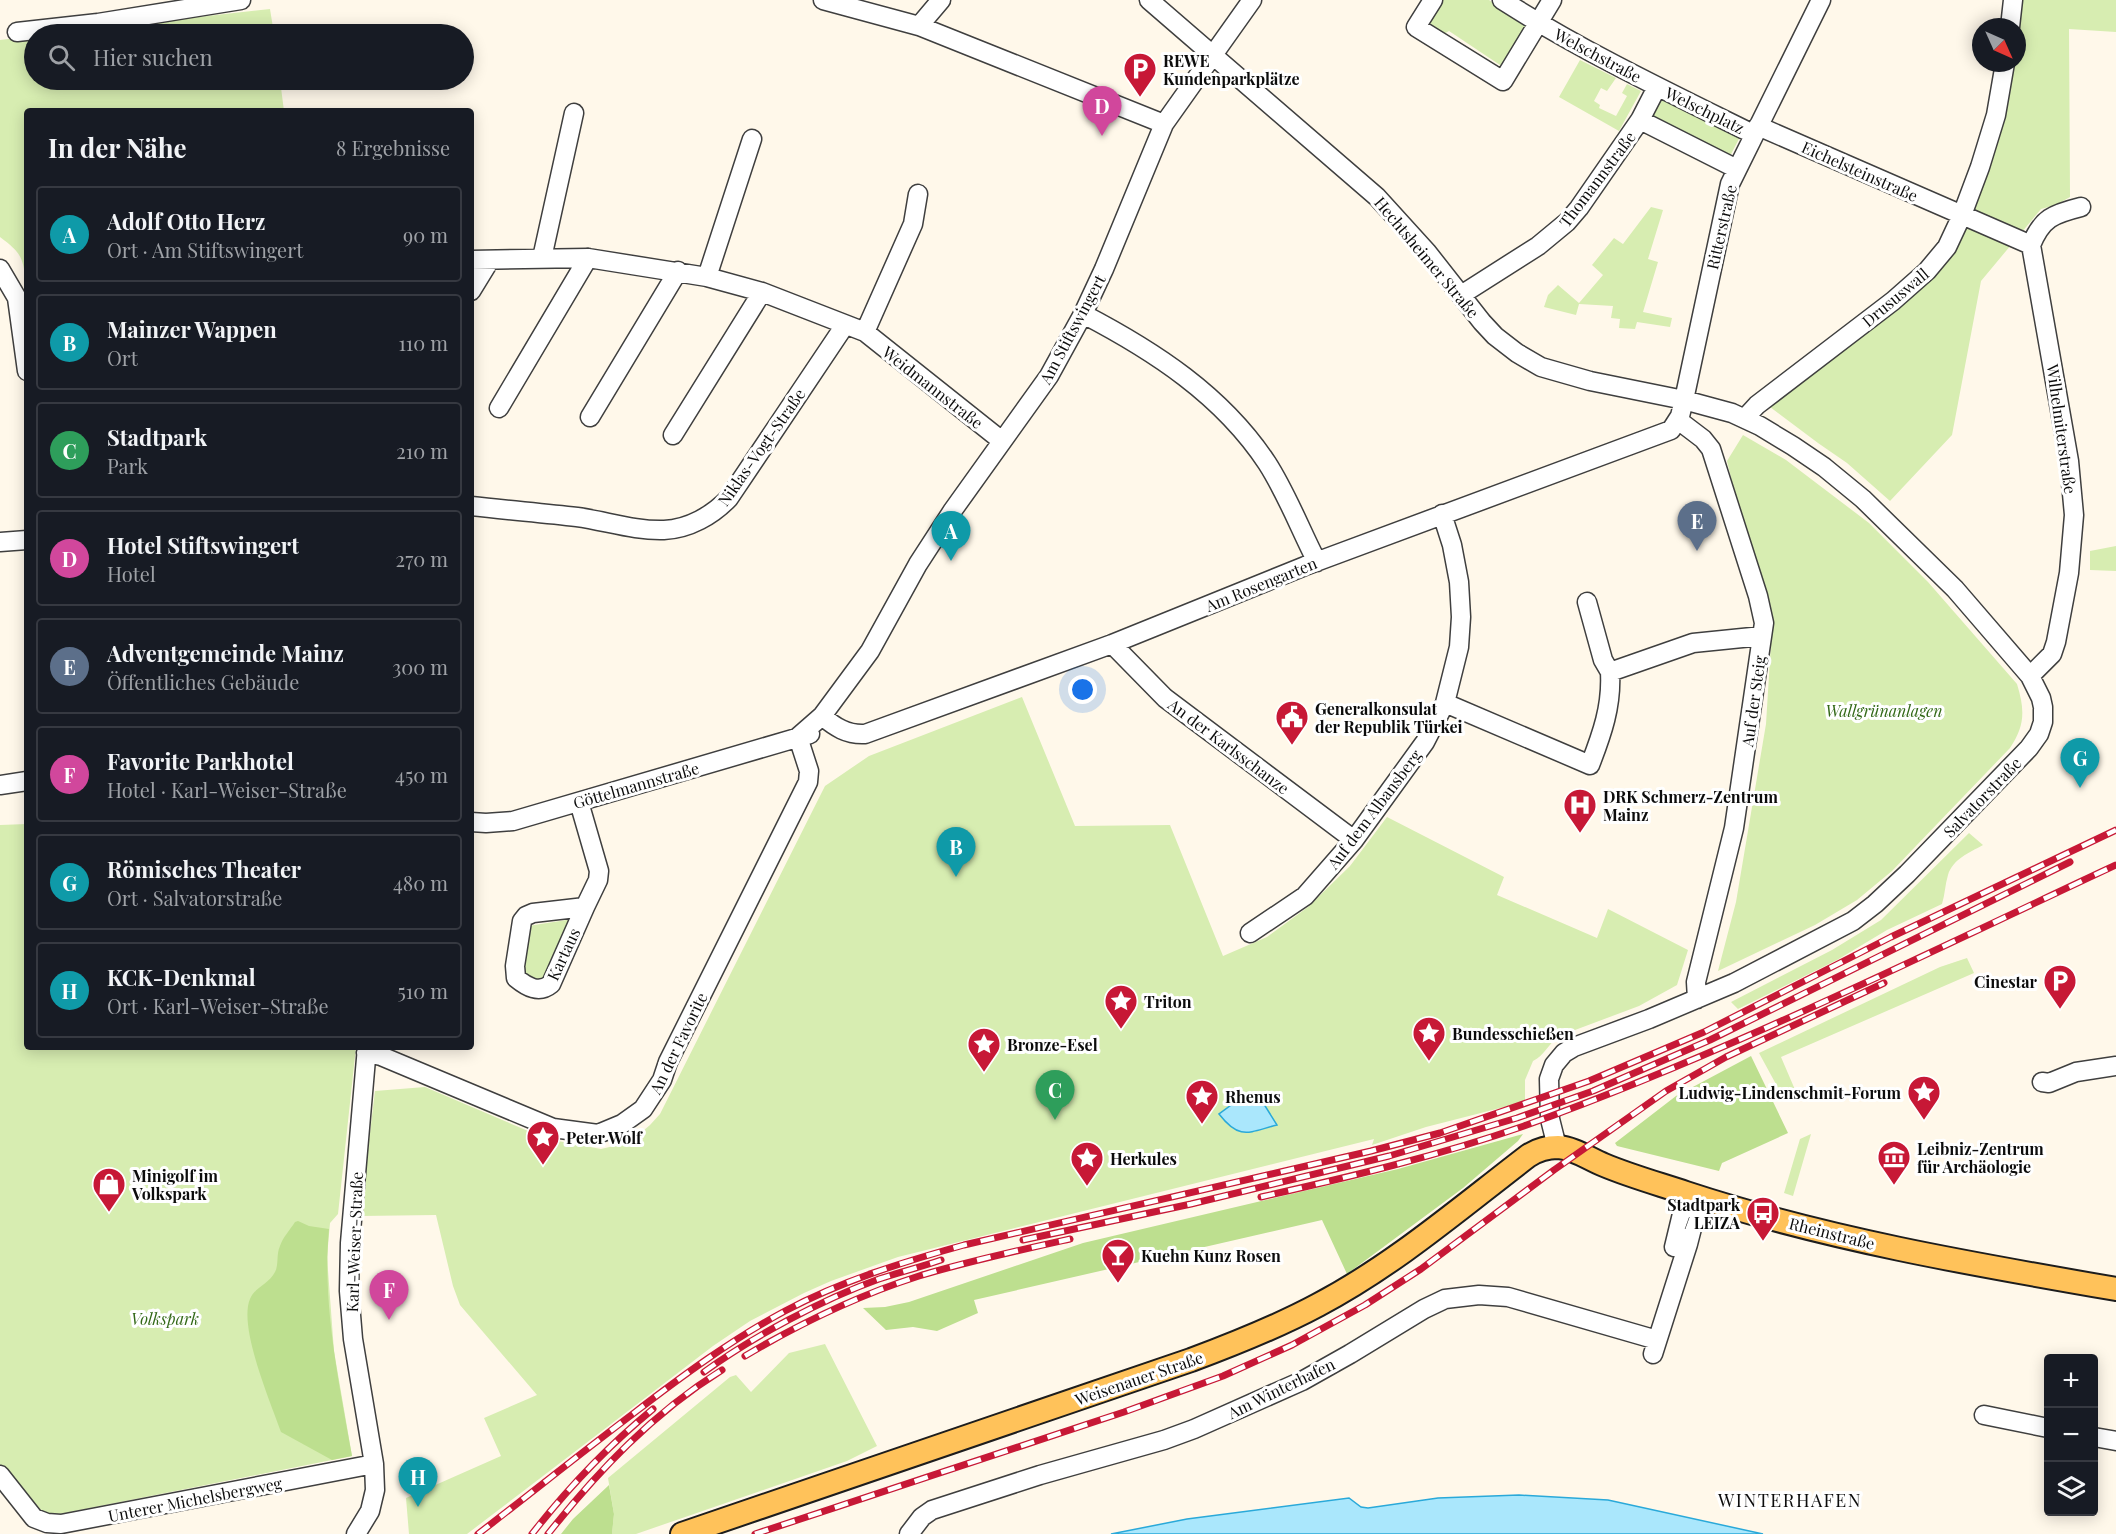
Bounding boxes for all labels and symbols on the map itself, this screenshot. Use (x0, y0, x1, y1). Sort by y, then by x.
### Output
north arrow (1972, 18, 2026, 72)
street label: Welschstraße (1550, 23, 1645, 87)
place label: REWE Kundenparkplätze (1163, 50, 1300, 89)
parking icon: REWE Kundenparkplätze (1122, 51, 1158, 98)
street label: Welschplatz (1661, 81, 1748, 138)
pin: D (1082, 86, 1122, 136)
street label: Thomannstraße (1554, 127, 1640, 231)
street label: Eichelsteinstraße (1799, 136, 1921, 206)
street label: Ritterstraße (1701, 183, 1741, 271)
street label: Hechtsheimer Straße (1370, 192, 1484, 322)
street label: Drususwall (1857, 263, 1933, 331)
street label: Am Stiftswingert (1034, 270, 1110, 388)
street label: Weidmannstraße (878, 341, 988, 433)
street label: Wilhelmiterstraße (2042, 362, 2081, 495)
street label: Niklas-Vogt-Straße (713, 384, 809, 510)
pin: E (1678, 502, 1716, 551)
pin: A (932, 512, 970, 561)
street label: Am Rosengarten (1201, 552, 1320, 616)
street label: Auf der Steig (1736, 653, 1770, 749)
your location (1068, 675, 1097, 704)
street label: An der Karlsschanze (1163, 693, 1294, 798)
place label: Generalkonsulat der Republik Türkei (1315, 698, 1463, 737)
public building icon: Generalkonsulat der Republik Türkei (1274, 699, 1310, 746)
park label: Wallgrünanlagen (1826, 700, 1943, 721)
pin: G (2060, 738, 2100, 788)
street label: Auf dem Albansberg (1322, 745, 1426, 874)
street label: Salvatorstraße (1938, 752, 2026, 842)
street label: Göttelmannstraße (571, 757, 701, 813)
place label: DRK Schmerz-Zentrum Mainz (1603, 786, 1778, 825)
hospital icon: DRK Schmerz-Zentrum Mainz (1562, 787, 1598, 834)
pin: B (936, 828, 976, 877)
street label: Kartaus (542, 924, 584, 984)
parking icon: Cinestar (2042, 963, 2078, 1010)
place label: Cinestar (1974, 971, 2038, 992)
place icon: Triton (1103, 983, 1139, 1030)
street label: An der Favorite (644, 989, 712, 1098)
place label: Triton (1144, 991, 1192, 1012)
place icon: Bundesschießen (1411, 1015, 1447, 1062)
place label: Bundesschießen (1452, 1023, 1574, 1044)
place icon: Bronze-Esel (966, 1026, 1002, 1073)
place label: Bronze-Esel (1007, 1034, 1098, 1055)
pin: C (1036, 1070, 1074, 1120)
place icon: Ludwig-Lindenschmit-Forum (1906, 1074, 1942, 1121)
place icon: Rhenus (1184, 1078, 1220, 1125)
place label: Ludwig-Lindenschmit-Forum (1678, 1082, 1902, 1103)
place label: Rhenus (1225, 1086, 1281, 1107)
place icon: Peter Wolf (525, 1119, 561, 1166)
place label: Peter Wolf (566, 1127, 643, 1148)
place label: Leibniz-Zentrum für Archäologie (1917, 1138, 2044, 1177)
museum icon: Leibniz-Zentrum für Archäologie (1876, 1139, 1912, 1186)
place icon: Herkules (1069, 1140, 1105, 1187)
place label: Herkules (1110, 1148, 1177, 1169)
place label: Minigolf im Volkspark (131, 1165, 219, 1204)
shop icon: Minigolf im Volkspark (91, 1166, 127, 1213)
street label: Karl-Weiser-Straße (341, 1171, 367, 1313)
place label: Stadtpark / LEIZA (1667, 1194, 1741, 1233)
bus stop icon: Stadtpark / LEIZA (1745, 1195, 1781, 1242)
street label: Rheinstraße (1787, 1212, 1877, 1254)
bar icon: Kuehn Kunz Rosen (1100, 1237, 1136, 1284)
place label: Kuehn Kunz Rosen (1141, 1245, 1281, 1266)
pin: F (370, 1270, 408, 1320)
park label: Volkspark (131, 1308, 199, 1329)
street label: Weisenauer Straße (1071, 1346, 1206, 1410)
street label: Am Winterhafen (1223, 1353, 1338, 1423)
pin: H (398, 1458, 438, 1507)
street label: Unterer Michelsbergweg (106, 1472, 284, 1526)
district label: WINTERHAFEN (1717, 1488, 1862, 1512)

